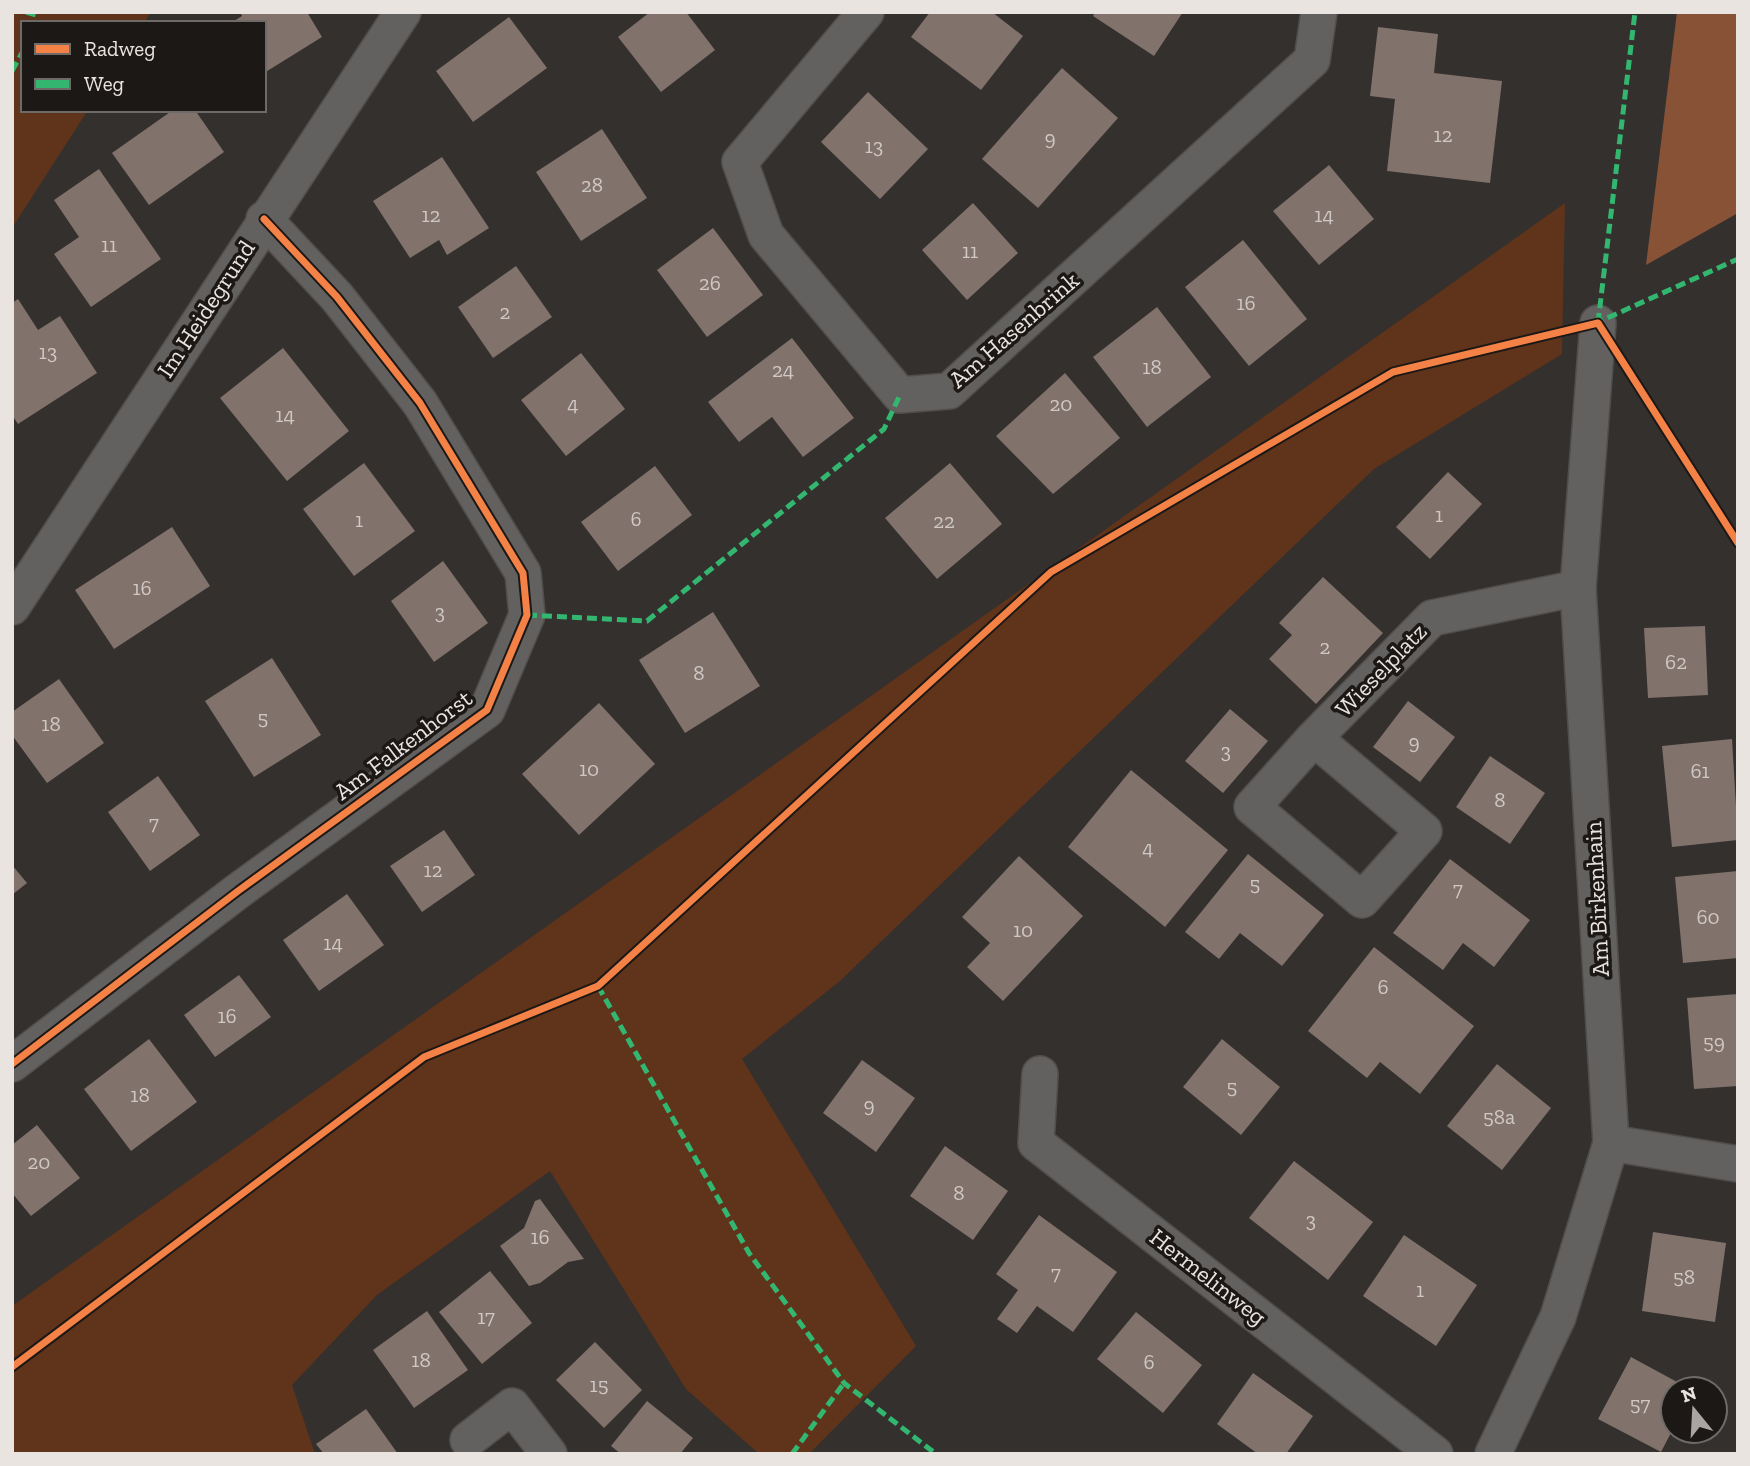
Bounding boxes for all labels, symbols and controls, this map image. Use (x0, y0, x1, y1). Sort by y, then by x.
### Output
legend (21, 21, 266, 112)
text: Radweg (84, 36, 156, 61)
text: Weg (84, 71, 125, 96)
house number: 12 (1434, 122, 1452, 147)
house number: 9 (1044, 125, 1056, 150)
house number: 13 (865, 133, 883, 158)
house number: 28 (581, 172, 603, 197)
house number: 12 (422, 202, 440, 227)
house number: 14 (1314, 202, 1334, 227)
house number: 11 (101, 232, 117, 257)
street label: Im Heidegrund (151, 235, 261, 383)
house number: 11 (962, 238, 978, 263)
street label: Am Hasenbrink (943, 265, 1085, 394)
house number: 26 (699, 270, 721, 295)
house number: 16 (1236, 290, 1256, 315)
house number: 2 (500, 299, 510, 324)
house number: 13 (39, 339, 57, 364)
house number: 18 (1142, 354, 1162, 379)
house number: 24 (772, 357, 794, 382)
house number: 4 (567, 391, 579, 416)
house number: 20 (1050, 391, 1072, 416)
house number: 14 (275, 402, 295, 427)
house number: 1 (1435, 502, 1443, 527)
house number: 6 (630, 506, 642, 531)
house number: 1 (355, 507, 363, 532)
house number: 22 (933, 508, 955, 533)
house number: 16 (132, 575, 152, 600)
house number: 3 (435, 599, 445, 624)
street label: Wieselplatz (1329, 617, 1433, 723)
house number: 2 (1320, 634, 1330, 659)
house number: 62 (1665, 649, 1687, 674)
house number: 8 (693, 660, 705, 685)
street label: Am Falkenhorst (328, 683, 477, 806)
house number: 5 (258, 705, 268, 730)
house number: 18 (41, 711, 61, 736)
house number: 9 (1408, 729, 1420, 754)
house number: 3 (1221, 738, 1231, 763)
house number: 10 (579, 756, 599, 781)
house number: 61 (1690, 758, 1710, 783)
house number: 8 (1494, 787, 1506, 812)
house number: 7 (149, 810, 159, 835)
street label: Am Birkenhain (1578, 820, 1615, 977)
house number: 4 (1142, 835, 1154, 860)
house number: 12 (424, 857, 442, 882)
house number: 5 (1250, 871, 1260, 896)
house number: 7 (1453, 876, 1463, 901)
house number: 60 (1696, 904, 1720, 929)
house number: 10 (1013, 917, 1033, 942)
house number: 14 (323, 930, 343, 955)
house number: 6 (1377, 974, 1389, 999)
house number: 16 (217, 1003, 237, 1028)
house number: 59 (1703, 1029, 1725, 1054)
house number: 5 (1227, 1074, 1237, 1099)
house number: 18 (130, 1082, 150, 1107)
house number: 9 (863, 1092, 875, 1117)
house number: 58a (1483, 1104, 1515, 1129)
house number: 20 (28, 1149, 50, 1174)
house number: 8 (953, 1180, 965, 1205)
house number: 3 (1306, 1207, 1316, 1232)
street label: Hermelinweg (1144, 1222, 1272, 1331)
house number: 16 (530, 1224, 550, 1249)
house number: 7 (1051, 1260, 1061, 1285)
house number: 58 (1673, 1264, 1695, 1289)
house number: 1 (1416, 1277, 1424, 1302)
house number: 17 (477, 1304, 495, 1329)
house number: 18 (411, 1347, 431, 1372)
house number: 6 (1143, 1349, 1155, 1374)
house number: 15 (590, 1372, 608, 1397)
north arrow (1659, 1375, 1729, 1445)
text: N (1678, 1381, 1699, 1407)
house number: 57 (1630, 1391, 1650, 1416)

